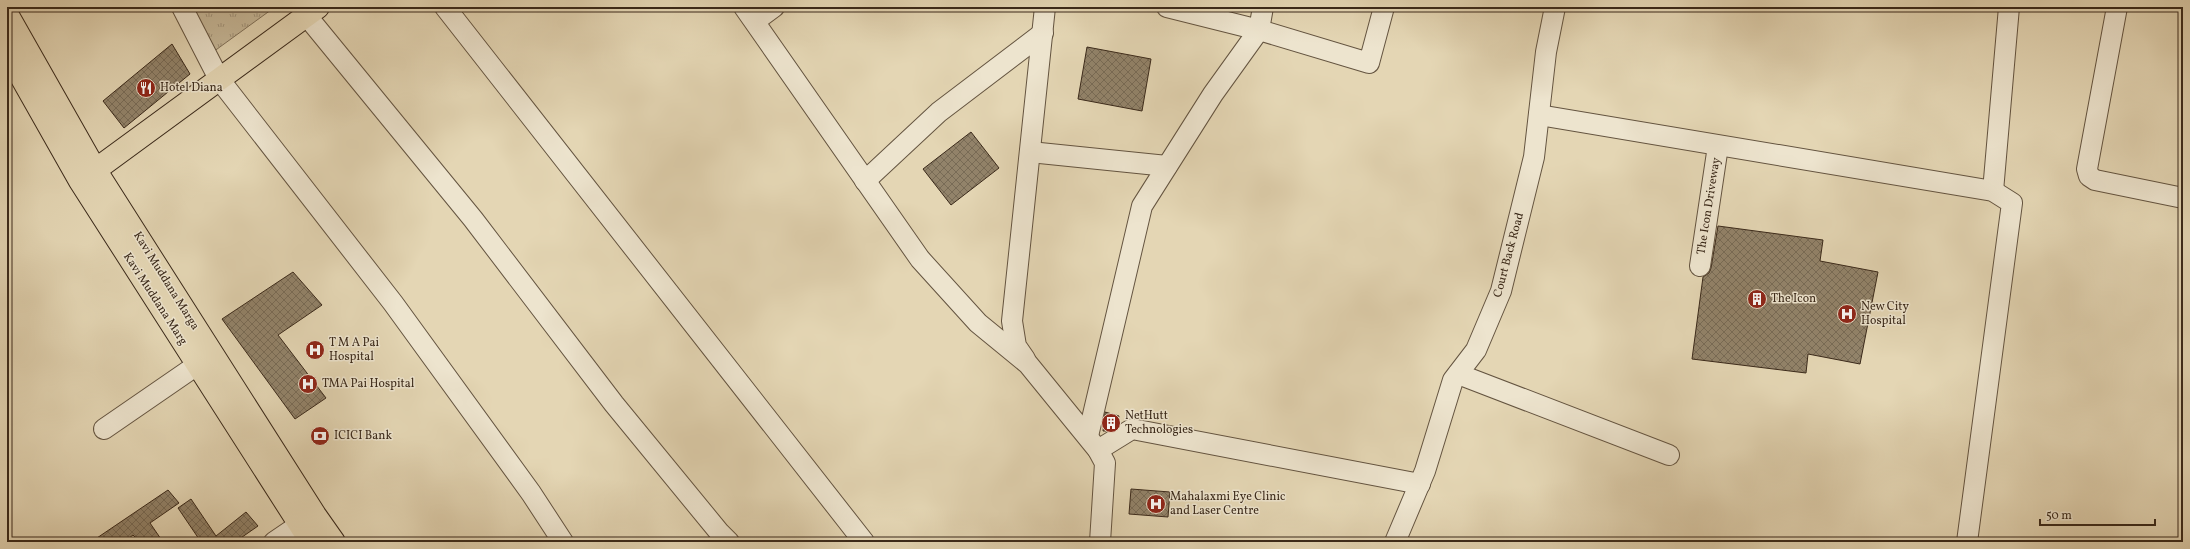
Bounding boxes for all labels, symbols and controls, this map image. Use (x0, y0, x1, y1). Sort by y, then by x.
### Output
restaurant icon: Hotel Diana (135, 77, 157, 99)
place label: Hotel Diana (160, 80, 223, 96)
street label: The Icon Driveway (1693, 156, 1725, 256)
street label: Court Back Road (1490, 211, 1528, 299)
street label: Kavi Muddana Marga (130, 229, 202, 333)
street label: Kavi Muddana Marg (120, 250, 190, 348)
building icon: The Icon (1746, 288, 1768, 310)
place label: The Icon (1771, 291, 1816, 307)
place label: New City Hospital (1861, 299, 1909, 329)
hospital icon: New City Hospital (1836, 303, 1858, 325)
place label: T M A Pai Hospital (329, 335, 379, 365)
hospital icon: T M A Pai Hospital (304, 339, 326, 361)
hospital icon: TMA Pai Hospital (297, 373, 319, 395)
place label: TMA Pai Hospital (322, 376, 415, 392)
place label: NetHutt Technologies (1125, 408, 1193, 438)
building icon: NetHutt Technologies (1100, 412, 1122, 434)
bank icon: ICICI Bank (309, 425, 331, 447)
place label: ICICI Bank (334, 428, 392, 444)
place label: Mahalaxmi Eye Clinic and Laser Centre (1170, 489, 1285, 519)
hospital icon: Mahalaxmi Eye Clinic and Laser Centre (1145, 493, 1167, 515)
scale bar (2040, 501, 2155, 527)
text: 50 m (2046, 508, 2072, 524)

